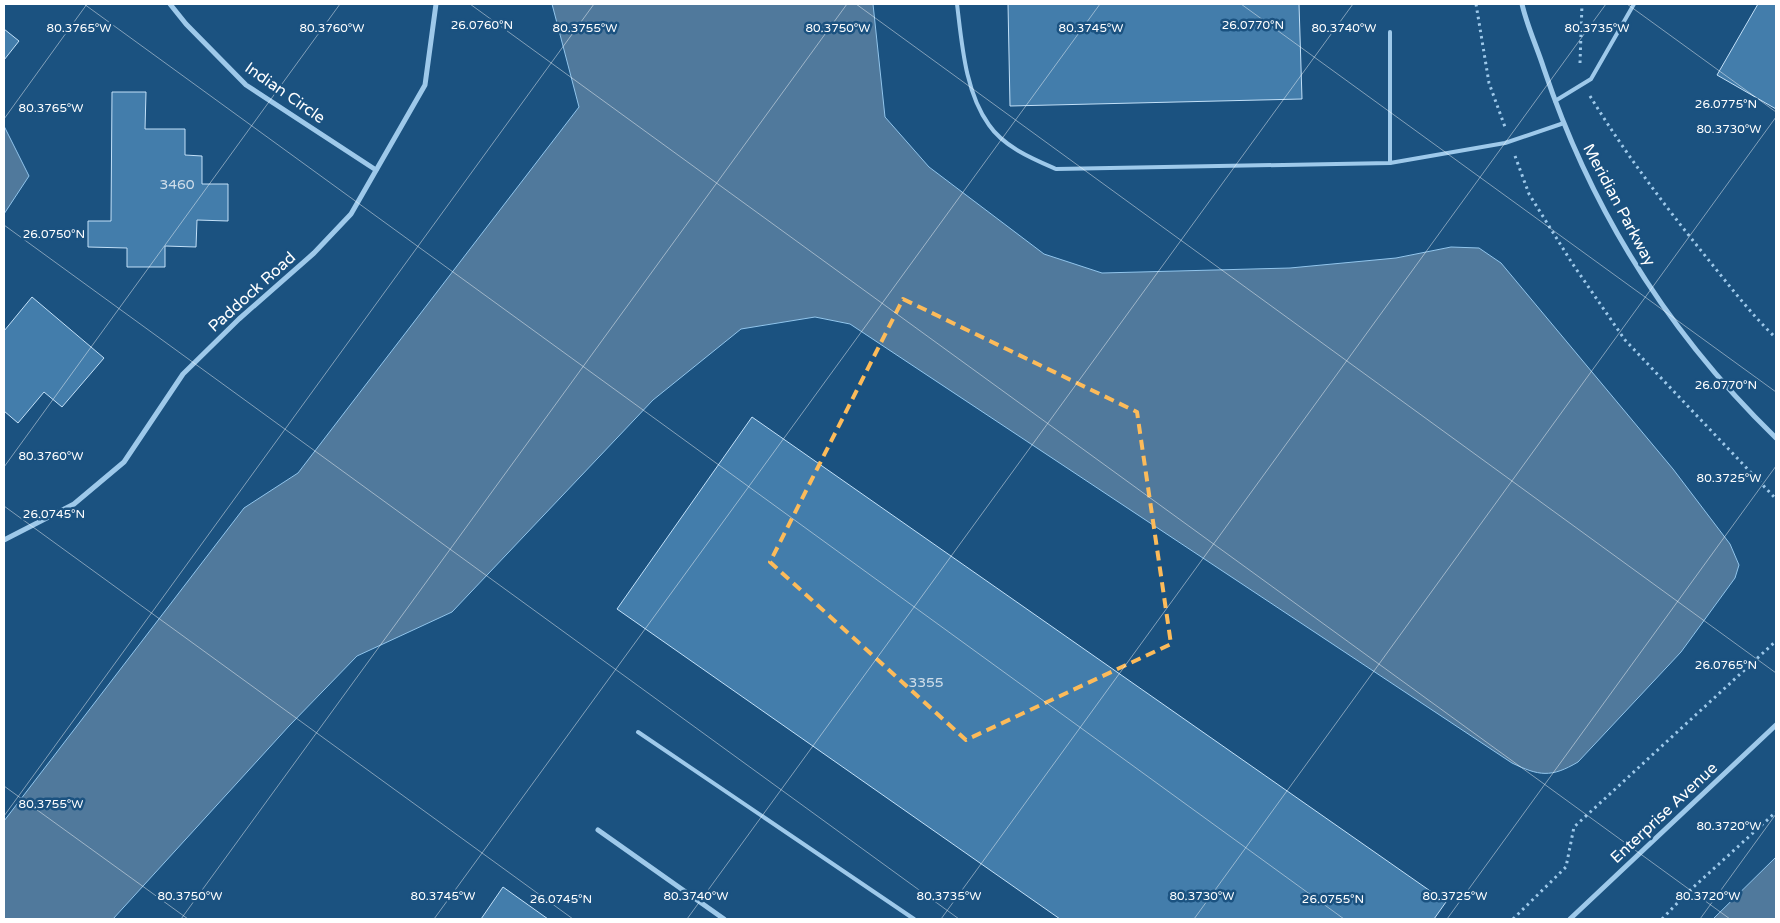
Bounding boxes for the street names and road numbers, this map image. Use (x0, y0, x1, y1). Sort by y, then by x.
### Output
street label: Indian Circle (241, 58, 329, 128)
street label: Meridian Parkway (1578, 140, 1660, 270)
street label: Paddock Road (204, 247, 300, 337)
street label: Enterprise Avenue (1606, 758, 1722, 868)

